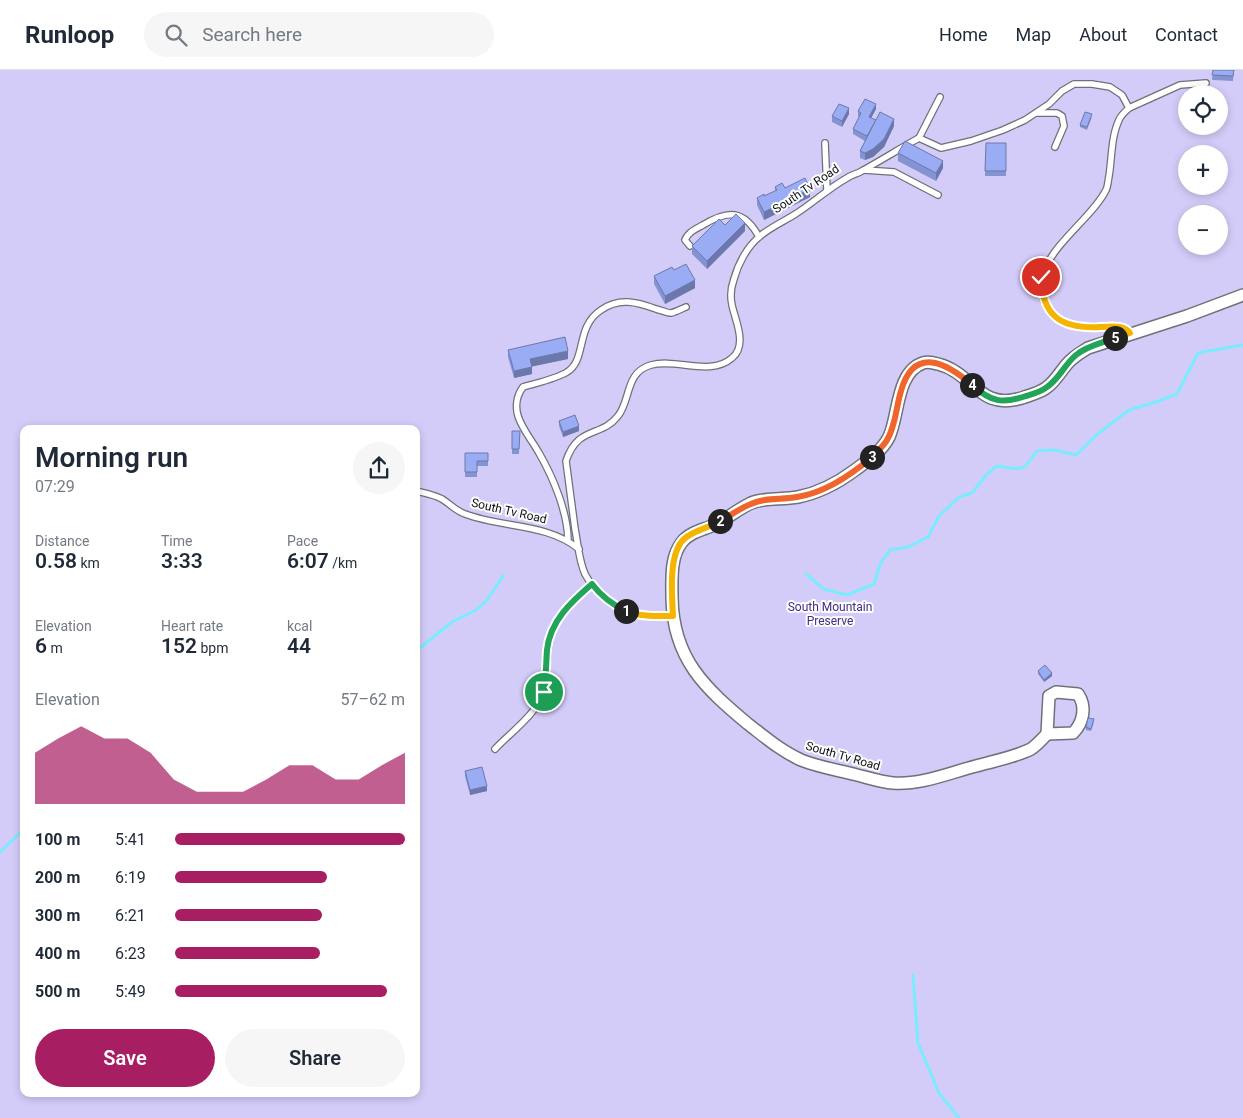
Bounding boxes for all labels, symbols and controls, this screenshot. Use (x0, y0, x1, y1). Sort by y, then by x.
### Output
search box (144, 12, 494, 57)
text: Runloop (25, 21, 114, 49)
icon: search (162, 21, 190, 49)
text: Search here (202, 23, 302, 46)
text: Home (939, 24, 988, 45)
text: Map (1016, 24, 1051, 45)
text: About (1079, 24, 1127, 45)
text: Contact (1155, 24, 1218, 45)
map controls (1178, 85, 1228, 255)
button: locate (1178, 85, 1228, 135)
button: + (1178, 145, 1228, 195)
street label: South Tv Road (770, 162, 842, 216)
button: − (1178, 205, 1228, 255)
pin (1020, 256, 1062, 298)
icon: check (1027, 263, 1055, 291)
pin: 5 (1102, 326, 1128, 350)
text: 5 (1111, 330, 1120, 346)
pin: 4 (960, 372, 984, 398)
text: 4 (968, 377, 977, 393)
text: Morning run (35, 441, 188, 474)
button: share (353, 442, 405, 494)
pin: 3 (860, 444, 884, 470)
text: 3 (868, 449, 877, 465)
text: 07:29 (35, 477, 75, 496)
street label: South Tv Road (470, 496, 548, 526)
pin: 2 (708, 508, 732, 534)
text: 2 (716, 513, 725, 529)
text: Distance (35, 533, 90, 549)
text: Time (161, 533, 192, 549)
text: Pace (287, 533, 318, 549)
text: 0.58 (35, 549, 77, 573)
text: 3:33 (161, 549, 203, 573)
text: 6:07 (287, 549, 329, 573)
text: km (77, 555, 100, 571)
text: /km (329, 555, 357, 571)
pin: 1 (614, 598, 638, 624)
park label: South Mountain Preserve (788, 600, 872, 628)
text: 1 (622, 603, 631, 619)
text: Elevation (35, 618, 92, 634)
text: Heart rate (161, 618, 223, 634)
text: kcal (287, 618, 312, 634)
text: 6 (35, 634, 47, 658)
text: 152 (161, 634, 197, 658)
text: 44 (287, 634, 311, 658)
text: m (47, 640, 63, 656)
text: bpm (197, 640, 228, 656)
pin (523, 671, 565, 713)
icon: arrive (530, 678, 558, 706)
text: Elevation (35, 690, 100, 709)
text: 57–62 m (341, 690, 405, 709)
street label: South Tv Road (804, 739, 882, 773)
text: 100 m (35, 830, 80, 849)
text: 5:41 (115, 830, 146, 849)
text: 200 m (35, 868, 80, 887)
text: 6:19 (115, 868, 146, 887)
text: 300 m (35, 906, 80, 925)
text: 6:21 (115, 906, 146, 925)
text: 400 m (35, 944, 80, 963)
text: 6:23 (115, 944, 146, 963)
text: 500 m (35, 982, 80, 1001)
text: 5:49 (115, 982, 146, 1001)
button: Save (35, 1029, 215, 1087)
button: Share (225, 1029, 405, 1087)

